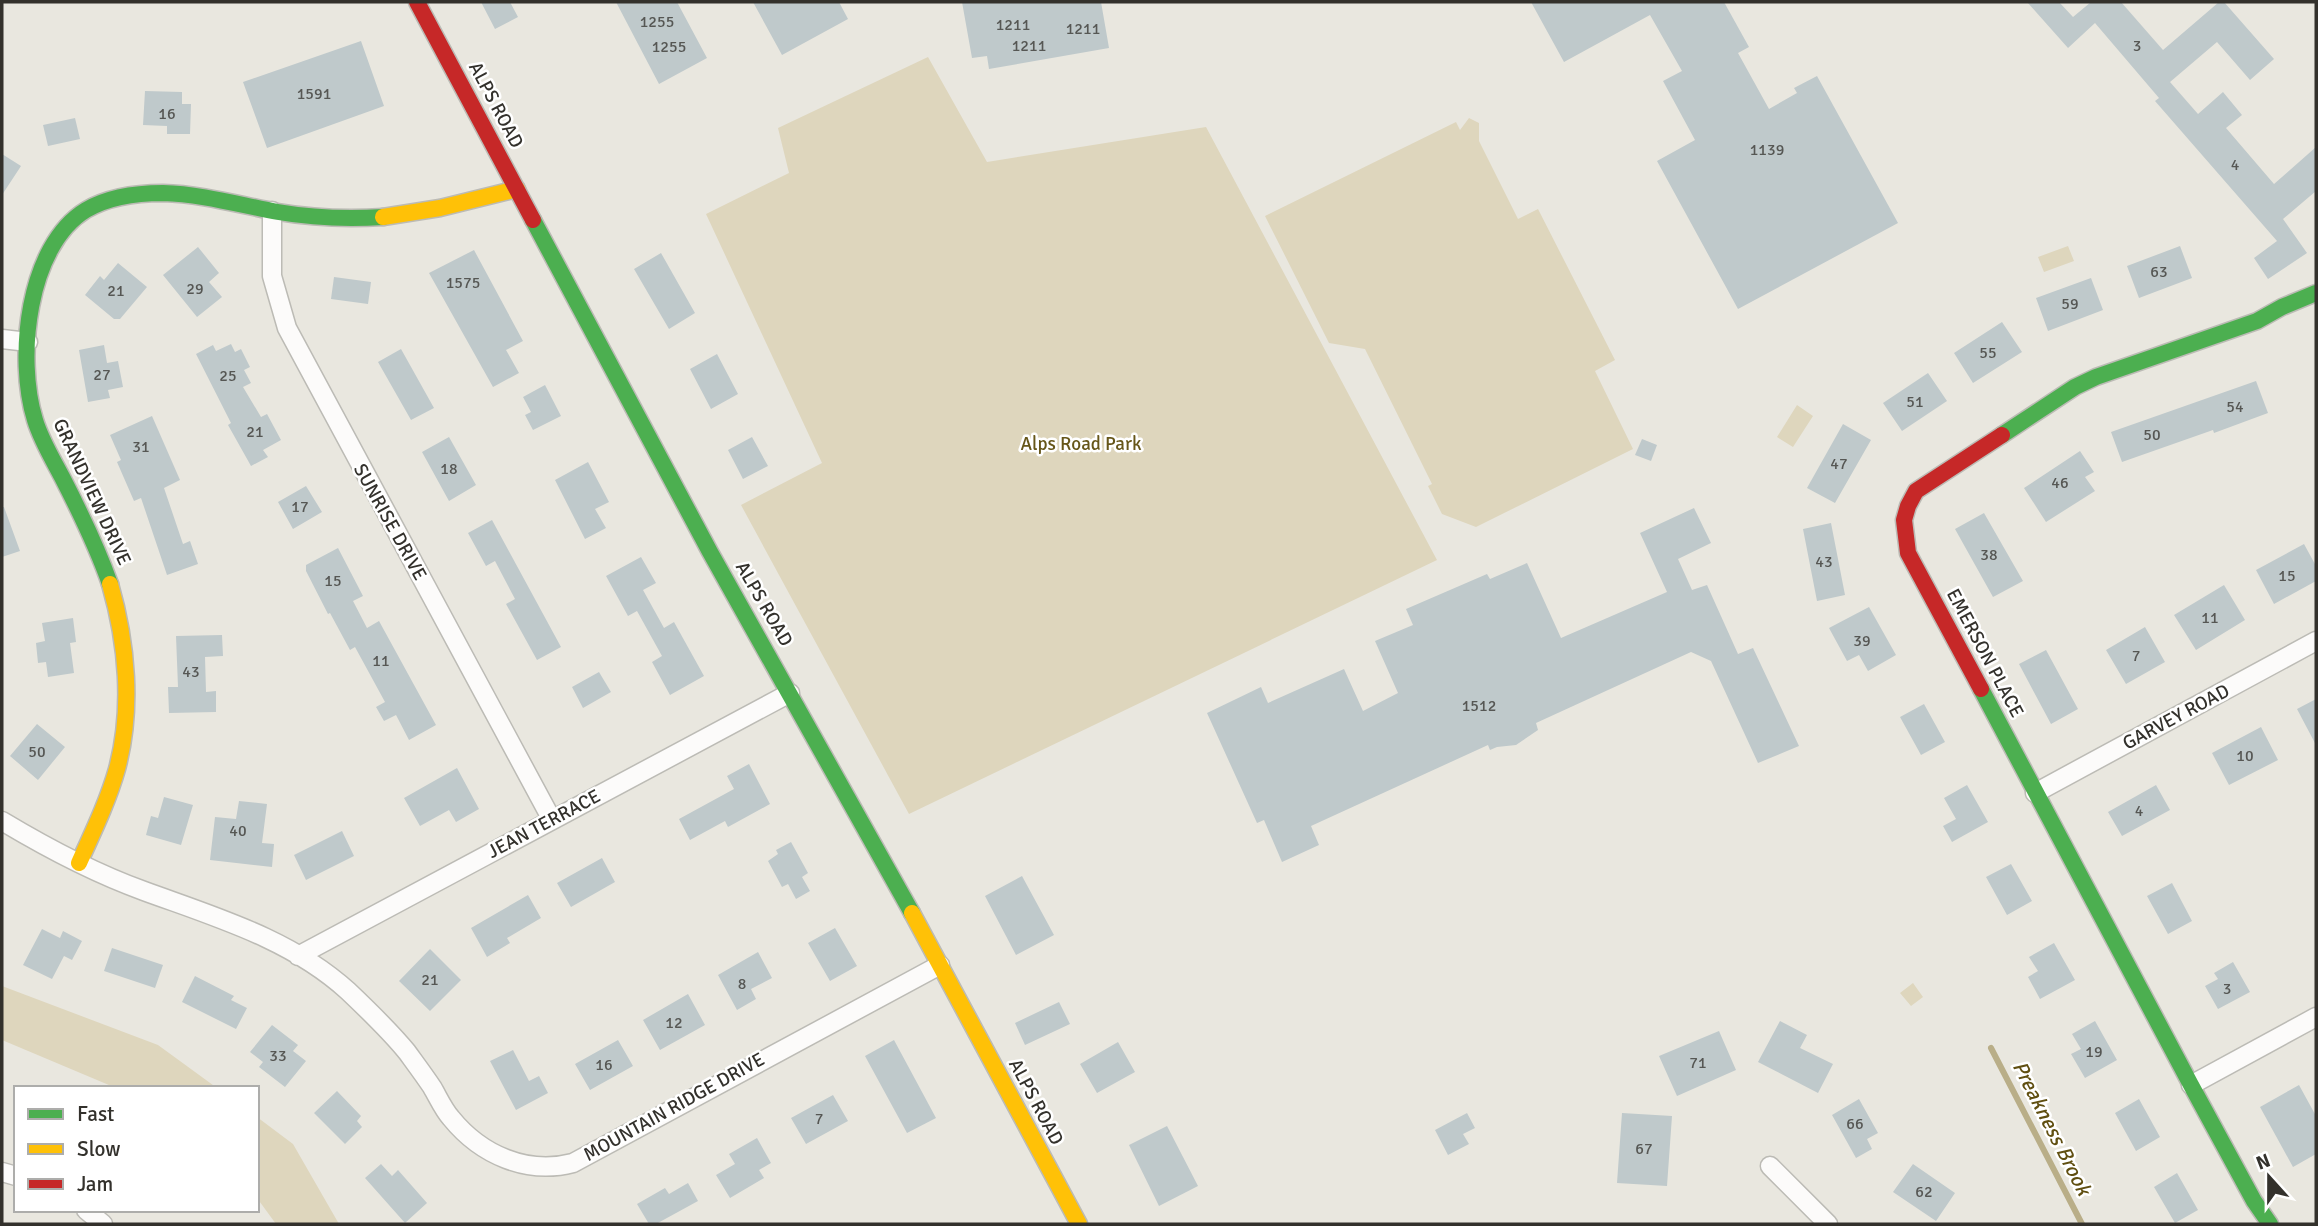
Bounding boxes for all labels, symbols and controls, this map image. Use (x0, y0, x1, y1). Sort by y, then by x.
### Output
house number: 1255 (640, 12, 674, 32)
house number: 1211 (996, 15, 1030, 35)
house number: 1211 (1066, 19, 1100, 39)
house number: 1211 (1012, 36, 1046, 56)
house number: 3 (2133, 36, 2141, 56)
house number: 1255 (652, 37, 686, 57)
street label: ALPS ROAD (463, 58, 529, 152)
house number: 1591 (297, 84, 331, 104)
house number: 16 (158, 104, 176, 124)
house number: 1139 (1750, 140, 1784, 160)
house number: 4 (2231, 155, 2240, 175)
house number: 63 (2150, 262, 2168, 282)
house number: 1575 (446, 273, 480, 293)
house number: 29 (186, 279, 204, 299)
house number: 21 (107, 281, 125, 301)
house number: 59 (2061, 294, 2079, 314)
house number: 55 (1979, 343, 1997, 363)
house number: 27 (93, 365, 111, 385)
house number: 25 (219, 366, 237, 386)
house number: 51 (1906, 392, 1924, 412)
house number: 54 (2226, 397, 2244, 417)
street label: GRANDVIEW DRIVE (48, 415, 136, 569)
house number: 21 (246, 422, 264, 442)
house number: 50 (2143, 425, 2161, 445)
park label: Alps Road Park (1021, 432, 1142, 456)
house number: 31 (132, 437, 150, 457)
house number: 47 (1830, 454, 1848, 474)
street label: SUNRISE DRIVE (348, 459, 432, 585)
house number: 18 (440, 459, 458, 479)
house number: 46 (2051, 473, 2069, 493)
house number: 17 (291, 497, 309, 517)
house number: 38 (1980, 545, 1998, 565)
house number: 43 (1815, 552, 1833, 572)
street label: ALPS ROAD (730, 557, 798, 651)
house number: 15 (2278, 566, 2296, 586)
house number: 15 (324, 571, 342, 591)
street label: EMERSON PLACE (1941, 584, 2029, 722)
house number: 11 (2201, 608, 2219, 628)
house number: 39 (1853, 631, 1871, 651)
house number: 7 (2132, 646, 2140, 666)
house number: 11 (372, 651, 390, 671)
house number: 43 (182, 662, 200, 682)
street label: GARVEY ROAD (2118, 679, 2234, 755)
house number: 1512 (1462, 696, 1496, 716)
house number: 50 (28, 742, 46, 762)
house number: 10 (2236, 746, 2254, 766)
street label: JEAN TERRACE (483, 784, 605, 864)
house number: 4 (2135, 801, 2144, 821)
house number: 40 (229, 821, 247, 841)
house number: 21 (421, 970, 439, 990)
house number: 8 (738, 974, 746, 994)
house number: 3 (2223, 979, 2231, 999)
house number: 12 (665, 1013, 683, 1033)
house number: 19 (2085, 1042, 2103, 1062)
house number: 33 (269, 1046, 287, 1066)
street label: MOUNTAIN RIDGE DRIVE (579, 1047, 769, 1167)
house number: 71 (1689, 1053, 1707, 1073)
house number: 16 (595, 1055, 613, 1075)
street label: ALPS ROAD (1003, 1055, 1069, 1149)
water label: Preakness Brook (2007, 1056, 2098, 1202)
legend (14, 1086, 259, 1212)
text: Fast (77, 1101, 114, 1127)
house number: 7 (815, 1109, 823, 1129)
house number: 66 (1846, 1114, 1864, 1134)
text: Slow (77, 1136, 121, 1162)
house number: 67 (1635, 1139, 1653, 1159)
north arrow (2234, 1142, 2304, 1212)
text: N (2253, 1148, 2274, 1176)
text: Jam (77, 1171, 113, 1197)
house number: 62 (1915, 1182, 1933, 1202)

